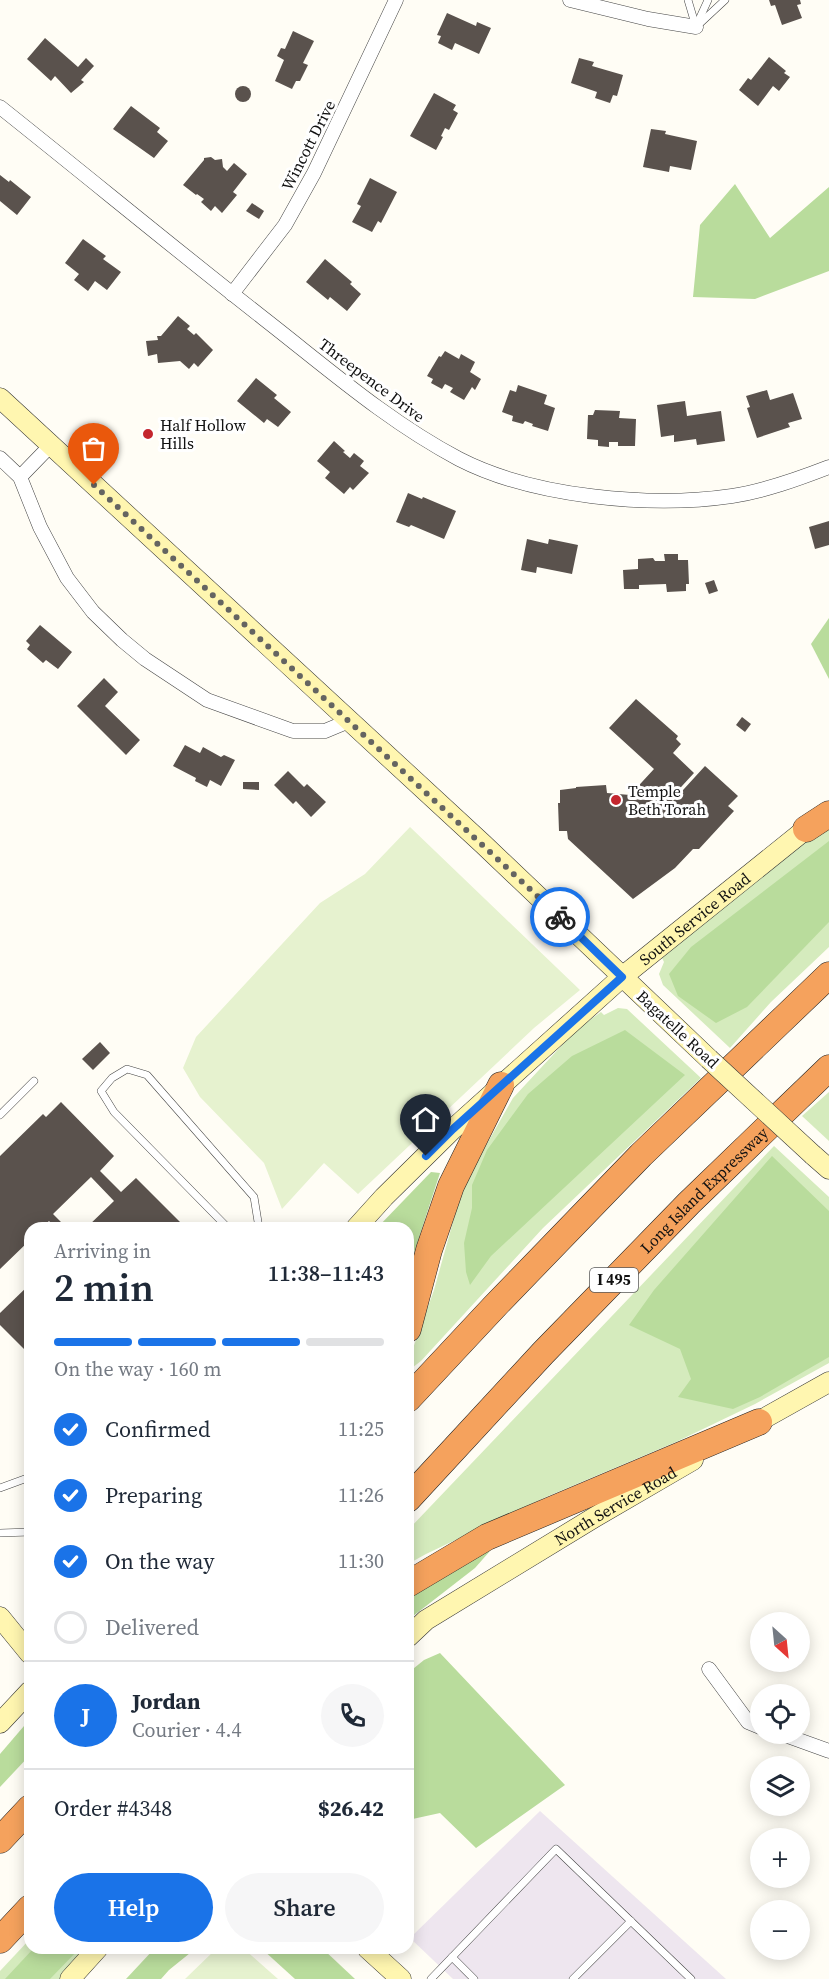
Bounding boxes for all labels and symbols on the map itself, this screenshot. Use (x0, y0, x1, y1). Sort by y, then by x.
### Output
street label: Wincott Drive (276, 96, 340, 194)
street label: Threepence Drive (314, 333, 430, 427)
place label: Half Hollow Hills (160, 414, 247, 454)
pin (68, 423, 119, 485)
marker: Half Hollow Hills (141, 427, 155, 441)
place label: Temple Beth Torah (628, 780, 707, 820)
marker: Temple Beth Torah (609, 793, 623, 807)
street label: South Service Road (634, 867, 755, 970)
courier (530, 887, 590, 947)
street label: Bagatelle Road (632, 985, 724, 1073)
pin (400, 1094, 451, 1156)
street label: Long Island Expressway (635, 1121, 773, 1258)
road number: I 495 (590, 1268, 638, 1292)
street label: North Service Road (550, 1461, 680, 1550)
north arrow (750, 1612, 810, 1672)

